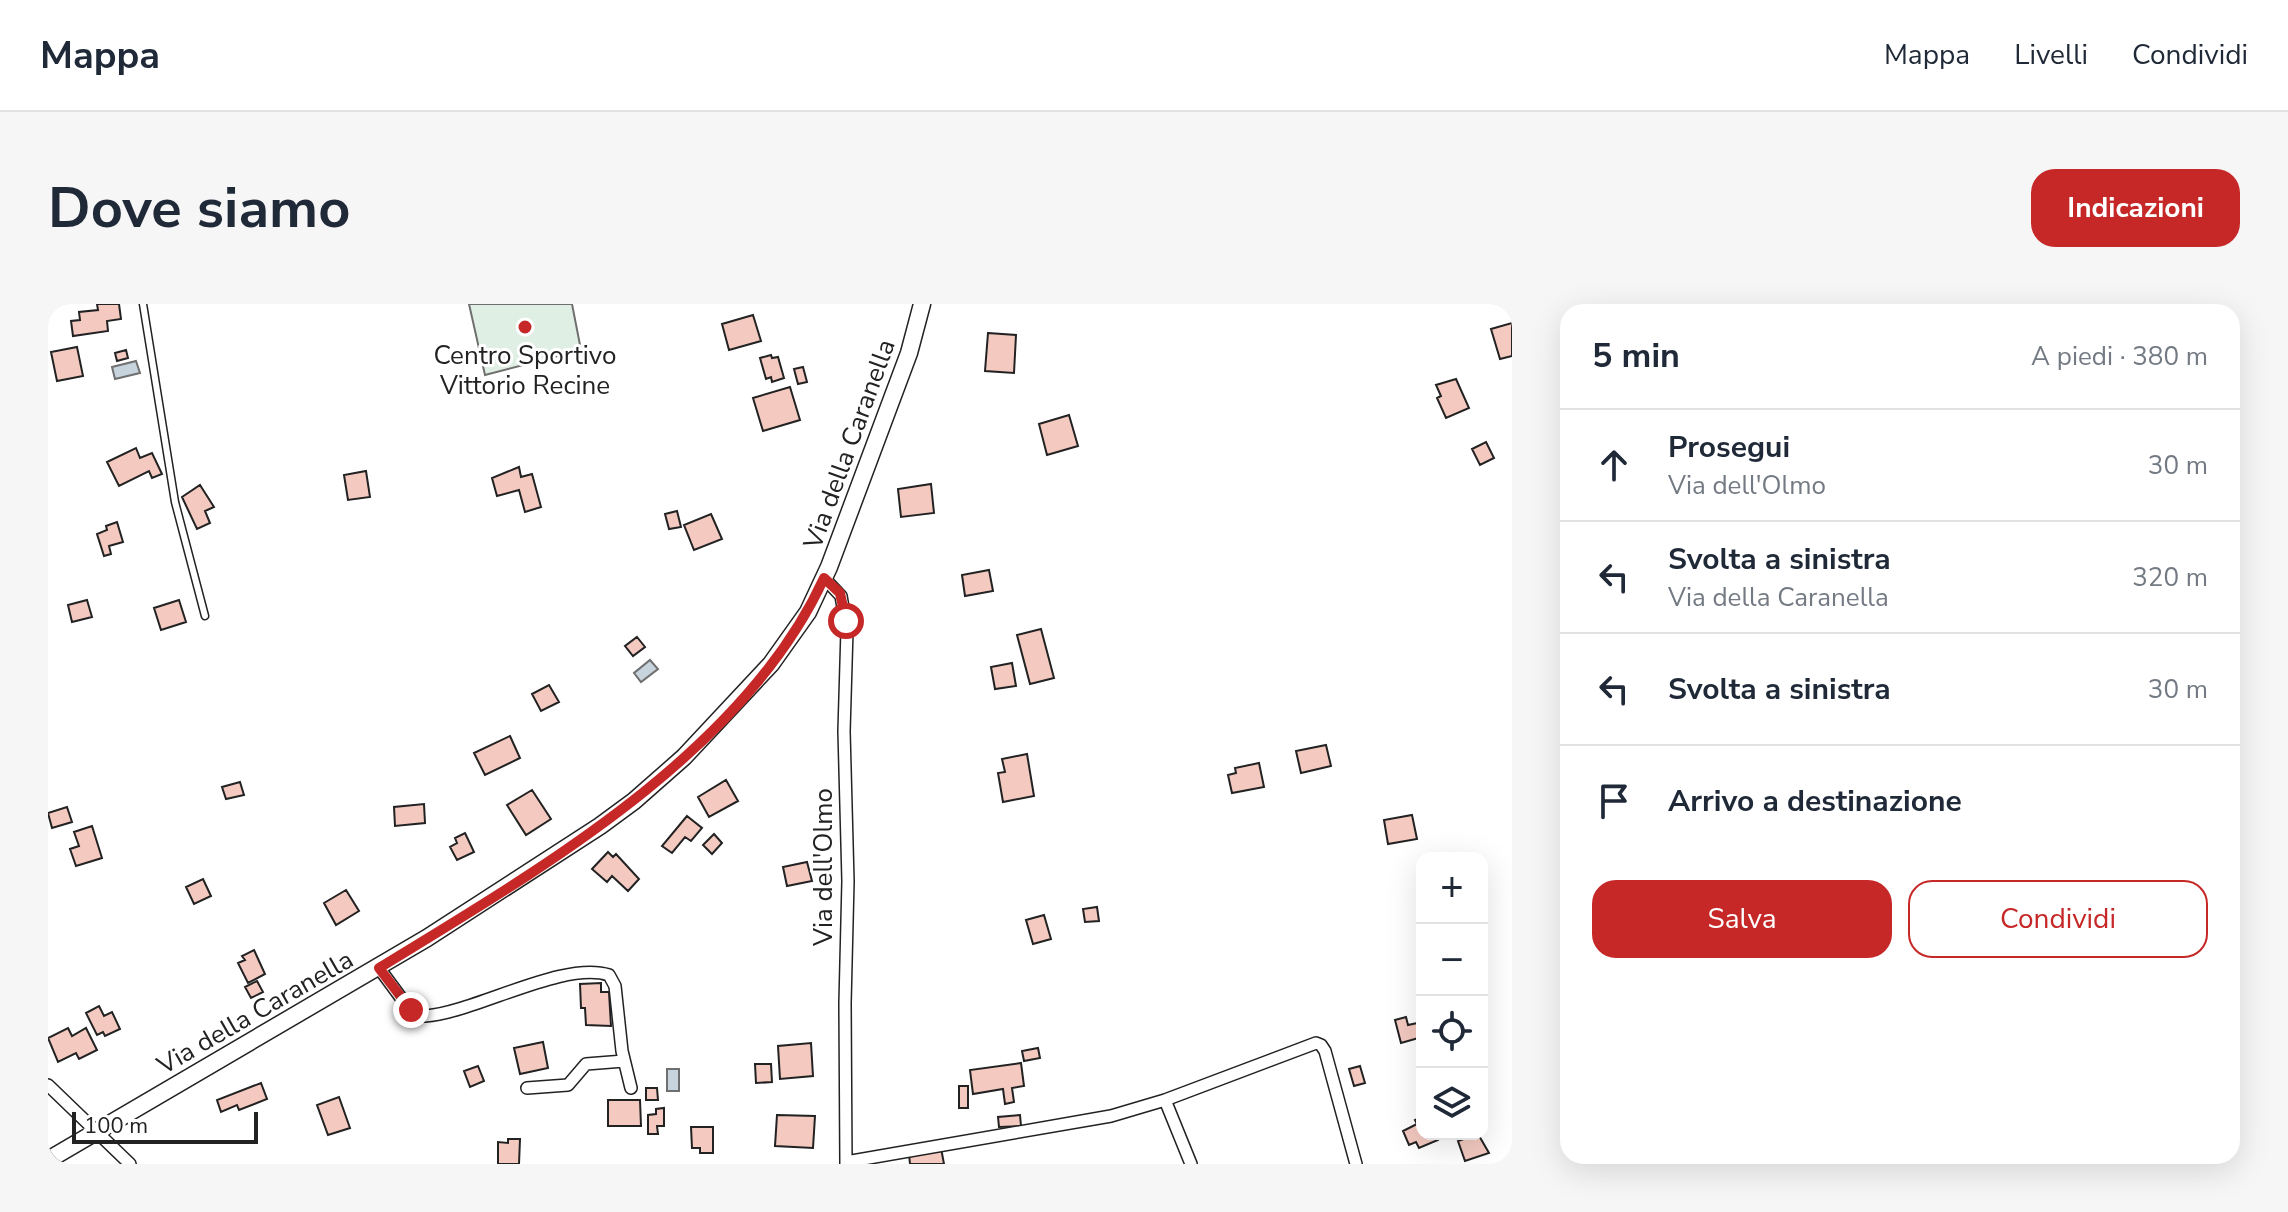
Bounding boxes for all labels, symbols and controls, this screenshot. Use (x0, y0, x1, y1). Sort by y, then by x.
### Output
text: Mappa (40, 30, 160, 81)
text: Mappa (1884, 36, 1970, 74)
text: Livelli (2014, 36, 2088, 74)
text: Condividi (2132, 36, 2248, 74)
button: Indicazioni (2031, 169, 2240, 247)
text: Dove siamo (48, 170, 350, 247)
marker: Centro Sportivo Vittorio Recine (516, 318, 534, 336)
text: 5 min (1592, 333, 1680, 379)
street label: Via della Caranella (795, 334, 904, 555)
place label: Centro Sportivo Vittorio Recine (434, 338, 616, 403)
text: A piedi · 380 m (2031, 339, 2208, 374)
text: Prosegui (1668, 427, 1790, 468)
icon: ahead (1592, 443, 1636, 487)
text: 30 m (2148, 448, 2208, 483)
text: Via dell'Olmo (1668, 468, 1826, 503)
text: Svolta a sinistra (1668, 539, 1891, 580)
icon: left (1592, 555, 1636, 599)
text: 320 m (2132, 560, 2208, 595)
text: Via della Caranella (1668, 580, 1889, 615)
route start (828, 603, 864, 639)
icon: left (1592, 667, 1636, 711)
text: Svolta a sinistra (1668, 669, 1891, 710)
text: 30 m (2148, 672, 2208, 707)
icon: arrive (1592, 779, 1636, 823)
text: Arrivo a destinazione (1668, 781, 1962, 822)
street label: Via dell'Olmo (806, 788, 841, 947)
map controls (1416, 852, 1488, 1140)
button: + (1416, 852, 1488, 924)
button: Salva (1592, 880, 1892, 958)
button: Condividi (1908, 880, 2208, 958)
button: − (1416, 924, 1488, 996)
street label: Via della Caranella (150, 942, 360, 1083)
route end (393, 992, 429, 1028)
button: locate (1416, 996, 1488, 1068)
button: layers (1416, 1068, 1488, 1140)
scale bar (72, 1108, 258, 1144)
text: 100 m (84, 1111, 148, 1141)

